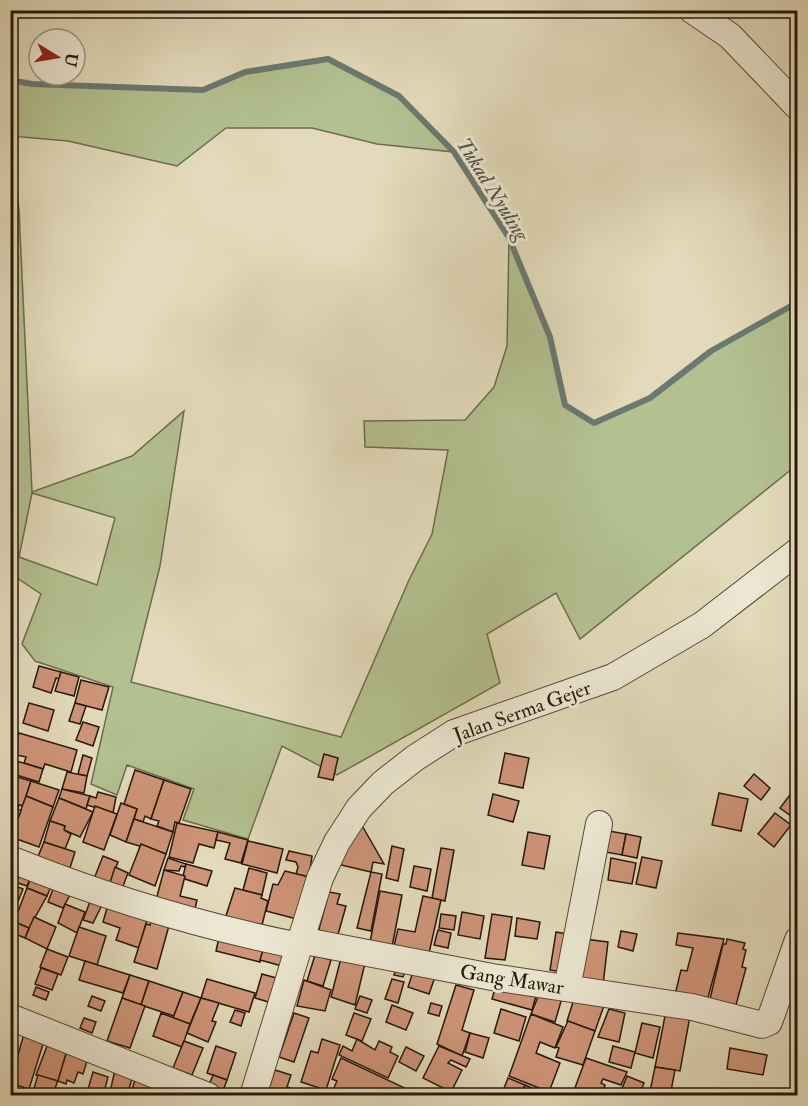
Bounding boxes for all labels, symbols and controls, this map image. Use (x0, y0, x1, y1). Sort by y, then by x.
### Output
north arrow (27, 27, 87, 87)
text: U (60, 51, 82, 69)
water label: Tukad Nyuling (450, 133, 536, 247)
street label: Jalan Serma Gejer (449, 675, 595, 748)
street label: Gang Mawar (458, 959, 566, 1000)

